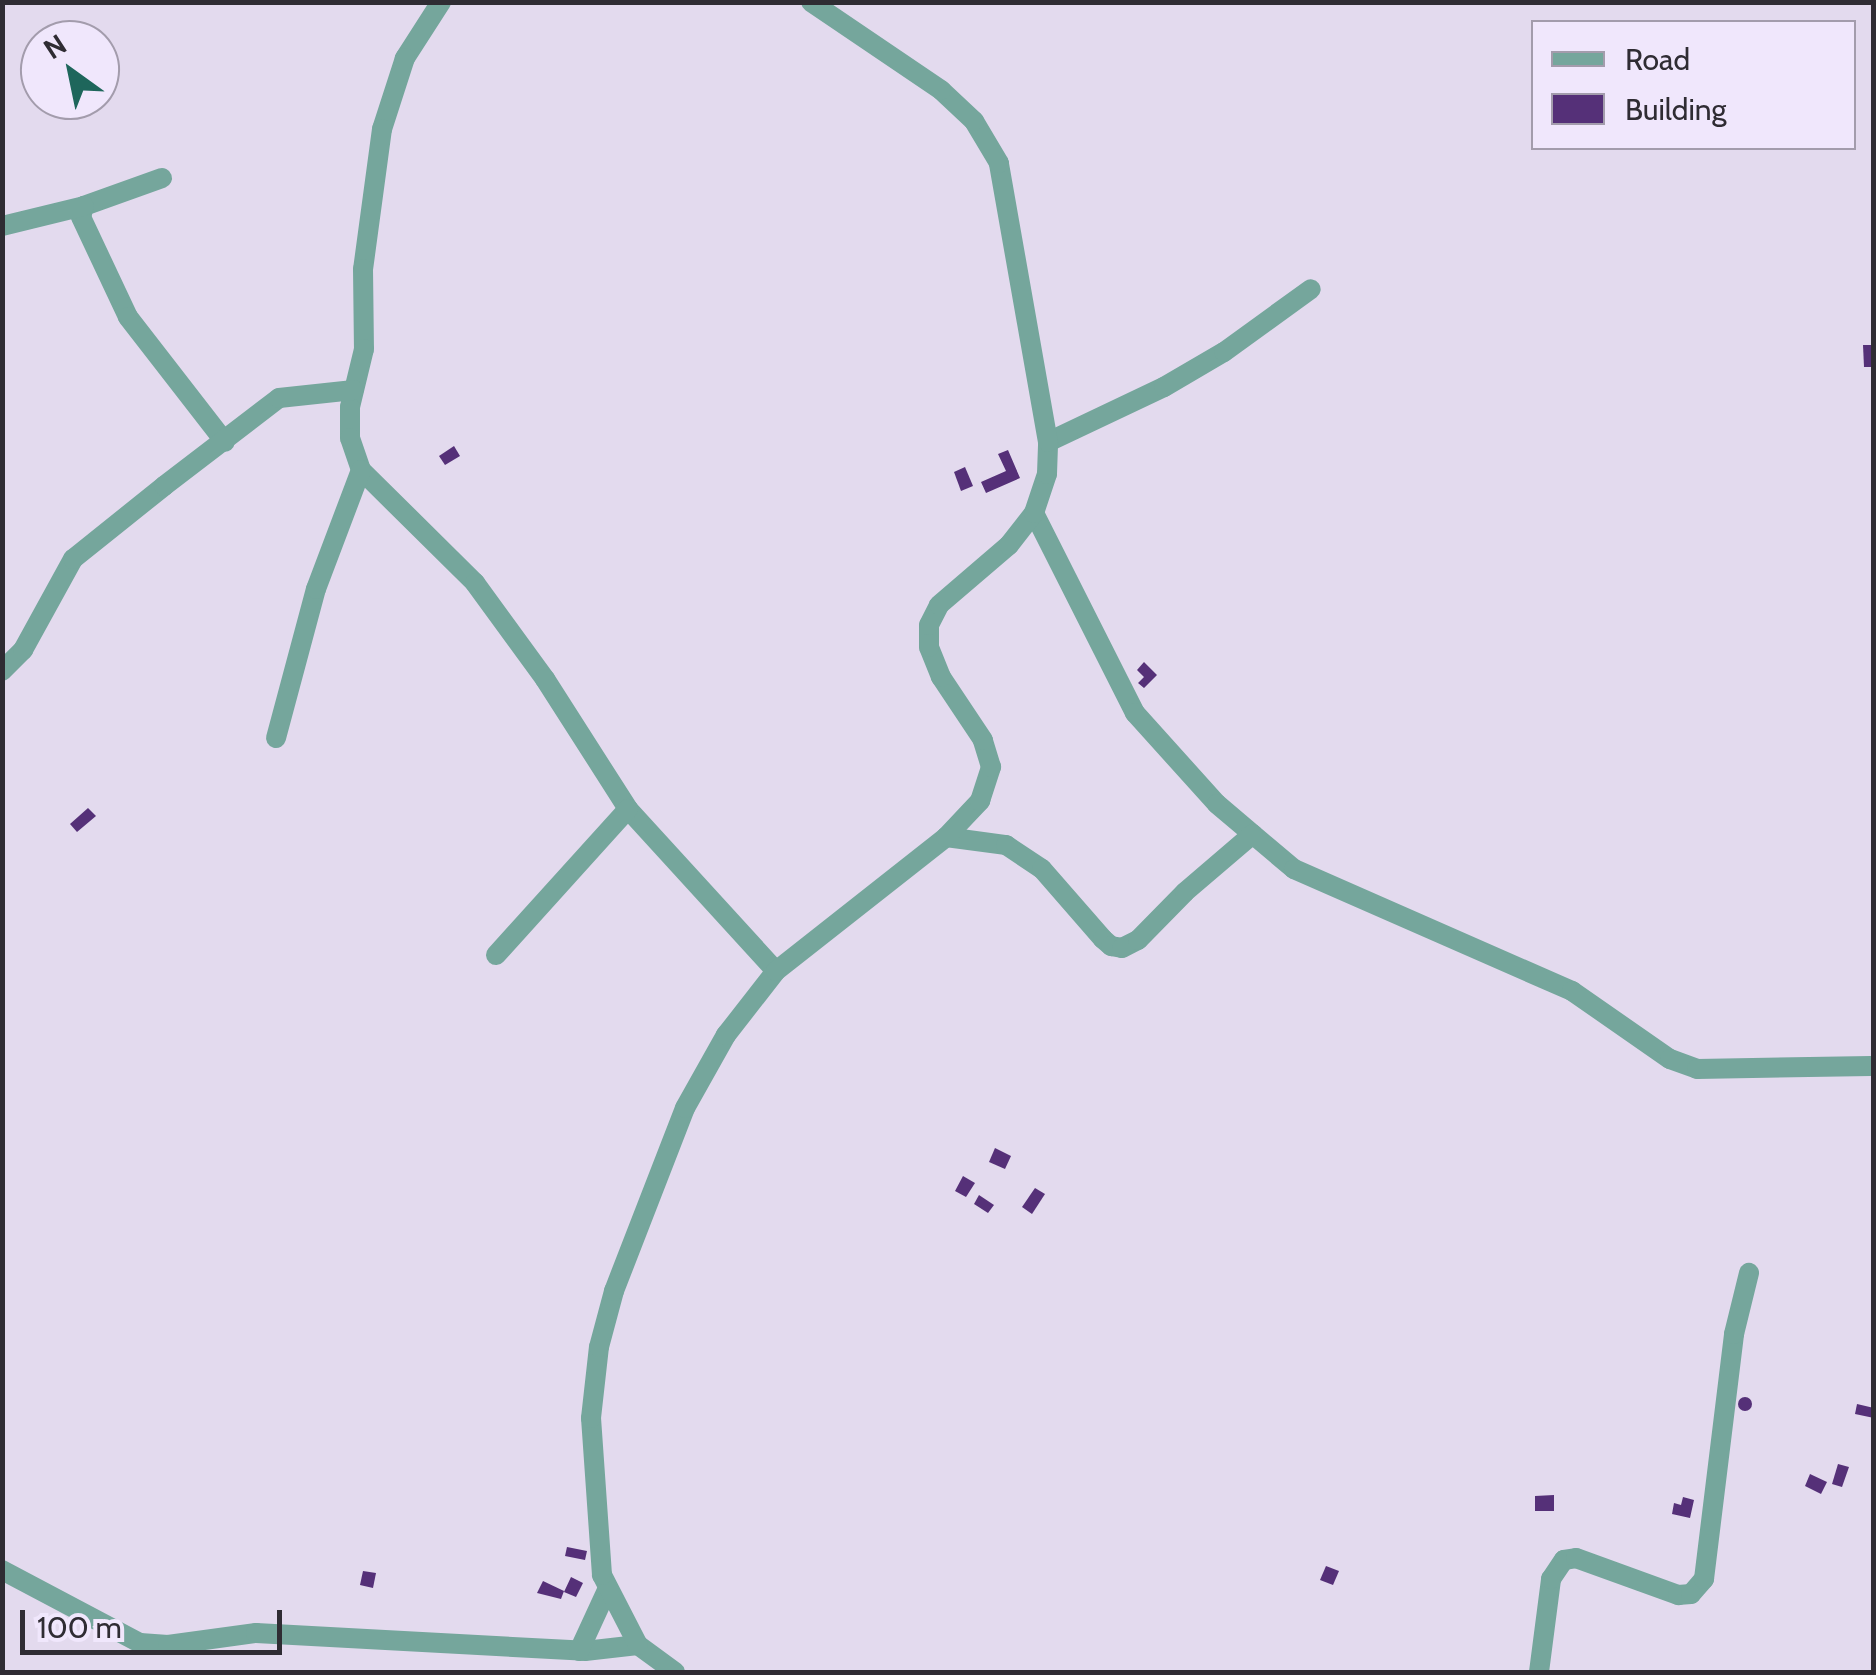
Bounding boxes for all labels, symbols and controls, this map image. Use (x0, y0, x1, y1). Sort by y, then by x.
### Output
north arrow (20, 20, 120, 120)
legend (1531, 20, 1856, 150)
text: N (37, 27, 72, 66)
text: Road (1625, 41, 1690, 78)
text: Building (1625, 91, 1727, 128)
scale bar (25, 1590, 288, 1652)
text: 100 m (37, 1609, 122, 1646)

